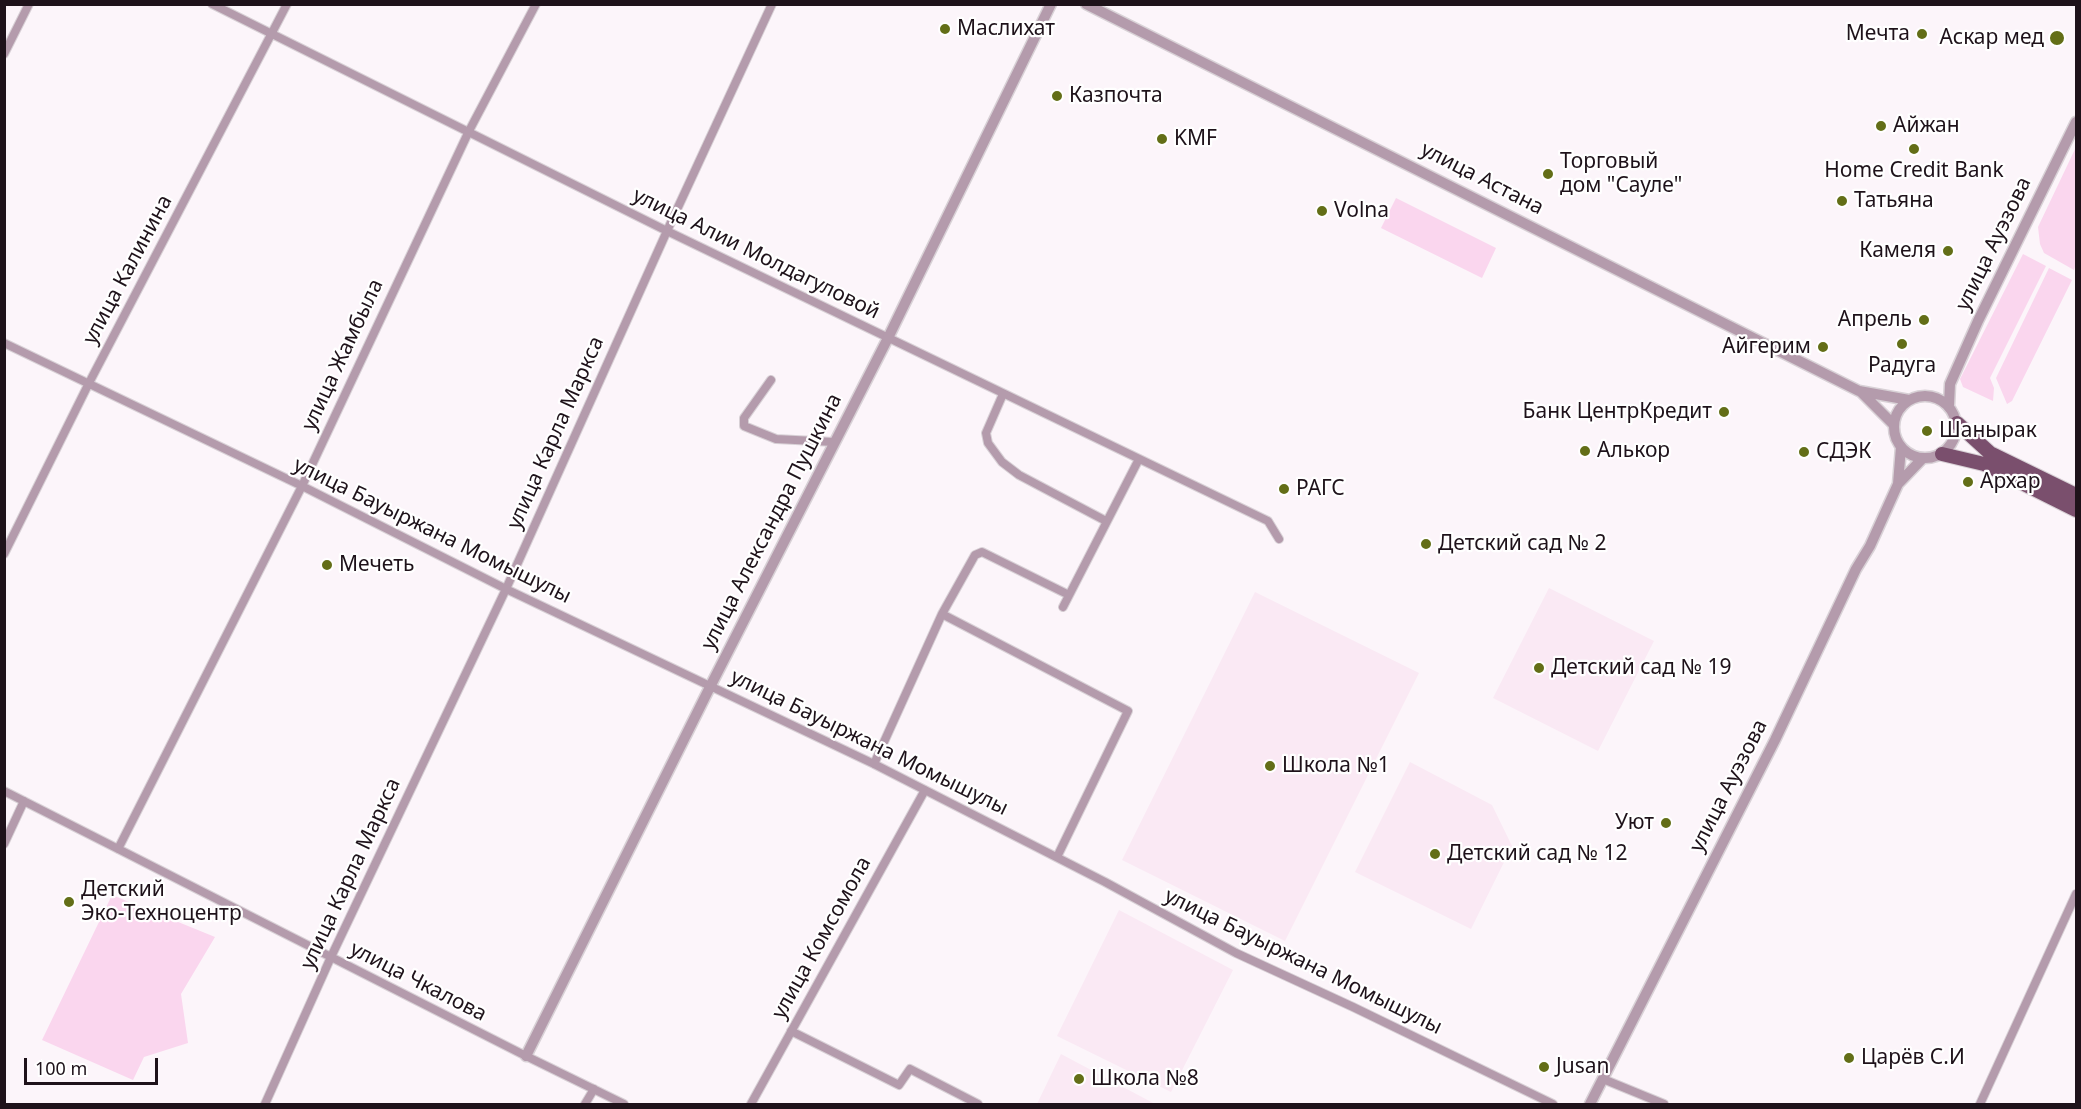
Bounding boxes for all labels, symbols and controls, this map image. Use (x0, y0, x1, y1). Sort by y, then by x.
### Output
place label: Маслихат (957, 16, 1055, 42)
place label: Мечта (1846, 21, 1910, 47)
marker: Маслихат (938, 22, 952, 36)
place label: Аскар мед (1940, 25, 2044, 51)
marker: Мечта (1915, 27, 1929, 41)
marker: Аскар мед (2048, 29, 2066, 47)
place label: Казпочта (1069, 83, 1163, 109)
marker: Казпочта (1050, 89, 1064, 103)
place label: Айжан (1893, 113, 1960, 139)
marker: Айжан (1874, 119, 1888, 133)
place label: KMF (1174, 126, 1217, 152)
marker: KMF (1155, 132, 1169, 146)
street label: улица Астана (1416, 137, 1548, 221)
marker: Home Credit Bank (1907, 142, 1921, 156)
place label: Торговый дом "Сауле" (1560, 149, 1682, 199)
place label: Home Credit Bank (1824, 158, 2004, 184)
marker: Торговый дом "Сауле" (1541, 167, 1555, 181)
street label: улица Ауэзова (1951, 173, 2037, 315)
street label: улица Алии Молдагуловой (628, 183, 884, 325)
place label: Татьяна (1854, 188, 1934, 214)
street label: улица Калинина (78, 191, 178, 349)
marker: Татьяна (1835, 194, 1849, 208)
place label: Volna (1334, 198, 1389, 224)
marker: Volna (1315, 204, 1329, 218)
place label: Камеля (1859, 238, 1936, 264)
marker: Камеля (1941, 244, 1955, 258)
street label: улица Жамбыла (297, 275, 389, 435)
place label: Апрель (1838, 307, 1912, 333)
marker: Апрель (1917, 313, 1931, 327)
street label: улица Карла Маркса (502, 333, 610, 533)
place label: Айгерим (1722, 334, 1811, 360)
marker: Радуга (1895, 337, 1909, 351)
marker: Айгерим (1816, 340, 1830, 354)
place label: Радуга (1868, 353, 1936, 379)
street label: улица Александра Пушкина (696, 390, 848, 654)
place label: Банк ЦентрКредит (1523, 399, 1712, 425)
marker: Банк ЦентрКредит (1717, 405, 1731, 419)
place label: Шанырак (1939, 418, 2037, 444)
marker: Шанырак (1920, 424, 1934, 438)
place label: Алькор (1597, 438, 1670, 464)
place label: СДЭК (1816, 439, 1871, 465)
marker: Алькор (1578, 444, 1592, 458)
marker: СДЭК (1797, 445, 1811, 459)
street label: улица Бауыржана Момышулы (289, 453, 575, 609)
place label: Архар (1980, 469, 2041, 495)
marker: Архар (1961, 475, 1975, 489)
place label: РАГС (1296, 476, 1345, 502)
marker: РАГС (1277, 482, 1291, 496)
place label: Детский сад № 2 (1438, 531, 1606, 557)
marker: Детский сад № 2 (1419, 537, 1433, 551)
place label: Мечеть (339, 552, 414, 578)
marker: Мечеть (320, 558, 334, 572)
place label: Детский сад № 19 (1551, 655, 1731, 681)
marker: Детский сад № 19 (1532, 661, 1546, 675)
street label: улица Бауыржана Момышулы (726, 665, 1012, 821)
street label: улица Ауэзова (1685, 716, 1773, 856)
place label: Школа №1 (1282, 753, 1390, 779)
marker: Школа №1 (1263, 759, 1277, 773)
street label: улица Карла Маркса (296, 774, 406, 974)
place label: Уют (1615, 810, 1654, 836)
marker: Уют (1659, 816, 1673, 830)
place label: Детский сад № 12 (1447, 841, 1627, 867)
marker: Детский сад № 12 (1428, 847, 1442, 861)
street label: улица Комсомола (767, 853, 877, 1023)
place label: Детский Эко-Техноцентр (81, 877, 242, 927)
street label: улица Бауыржана Момышулы (1160, 884, 1446, 1040)
marker: Детский Эко-Техноцентр (62, 895, 76, 909)
street label: улица Чкалова (346, 937, 490, 1027)
place label: Царёв С.И (1861, 1045, 1965, 1071)
scale bar (27, 1046, 160, 1084)
marker: Царёв С.И (1842, 1051, 1856, 1065)
place label: Jusan (1556, 1054, 1610, 1080)
text: 100 m (35, 1056, 87, 1080)
marker: Jusan (1537, 1060, 1551, 1074)
place label: Школа №8 (1091, 1066, 1199, 1092)
marker: Школа №8 (1072, 1072, 1086, 1086)

